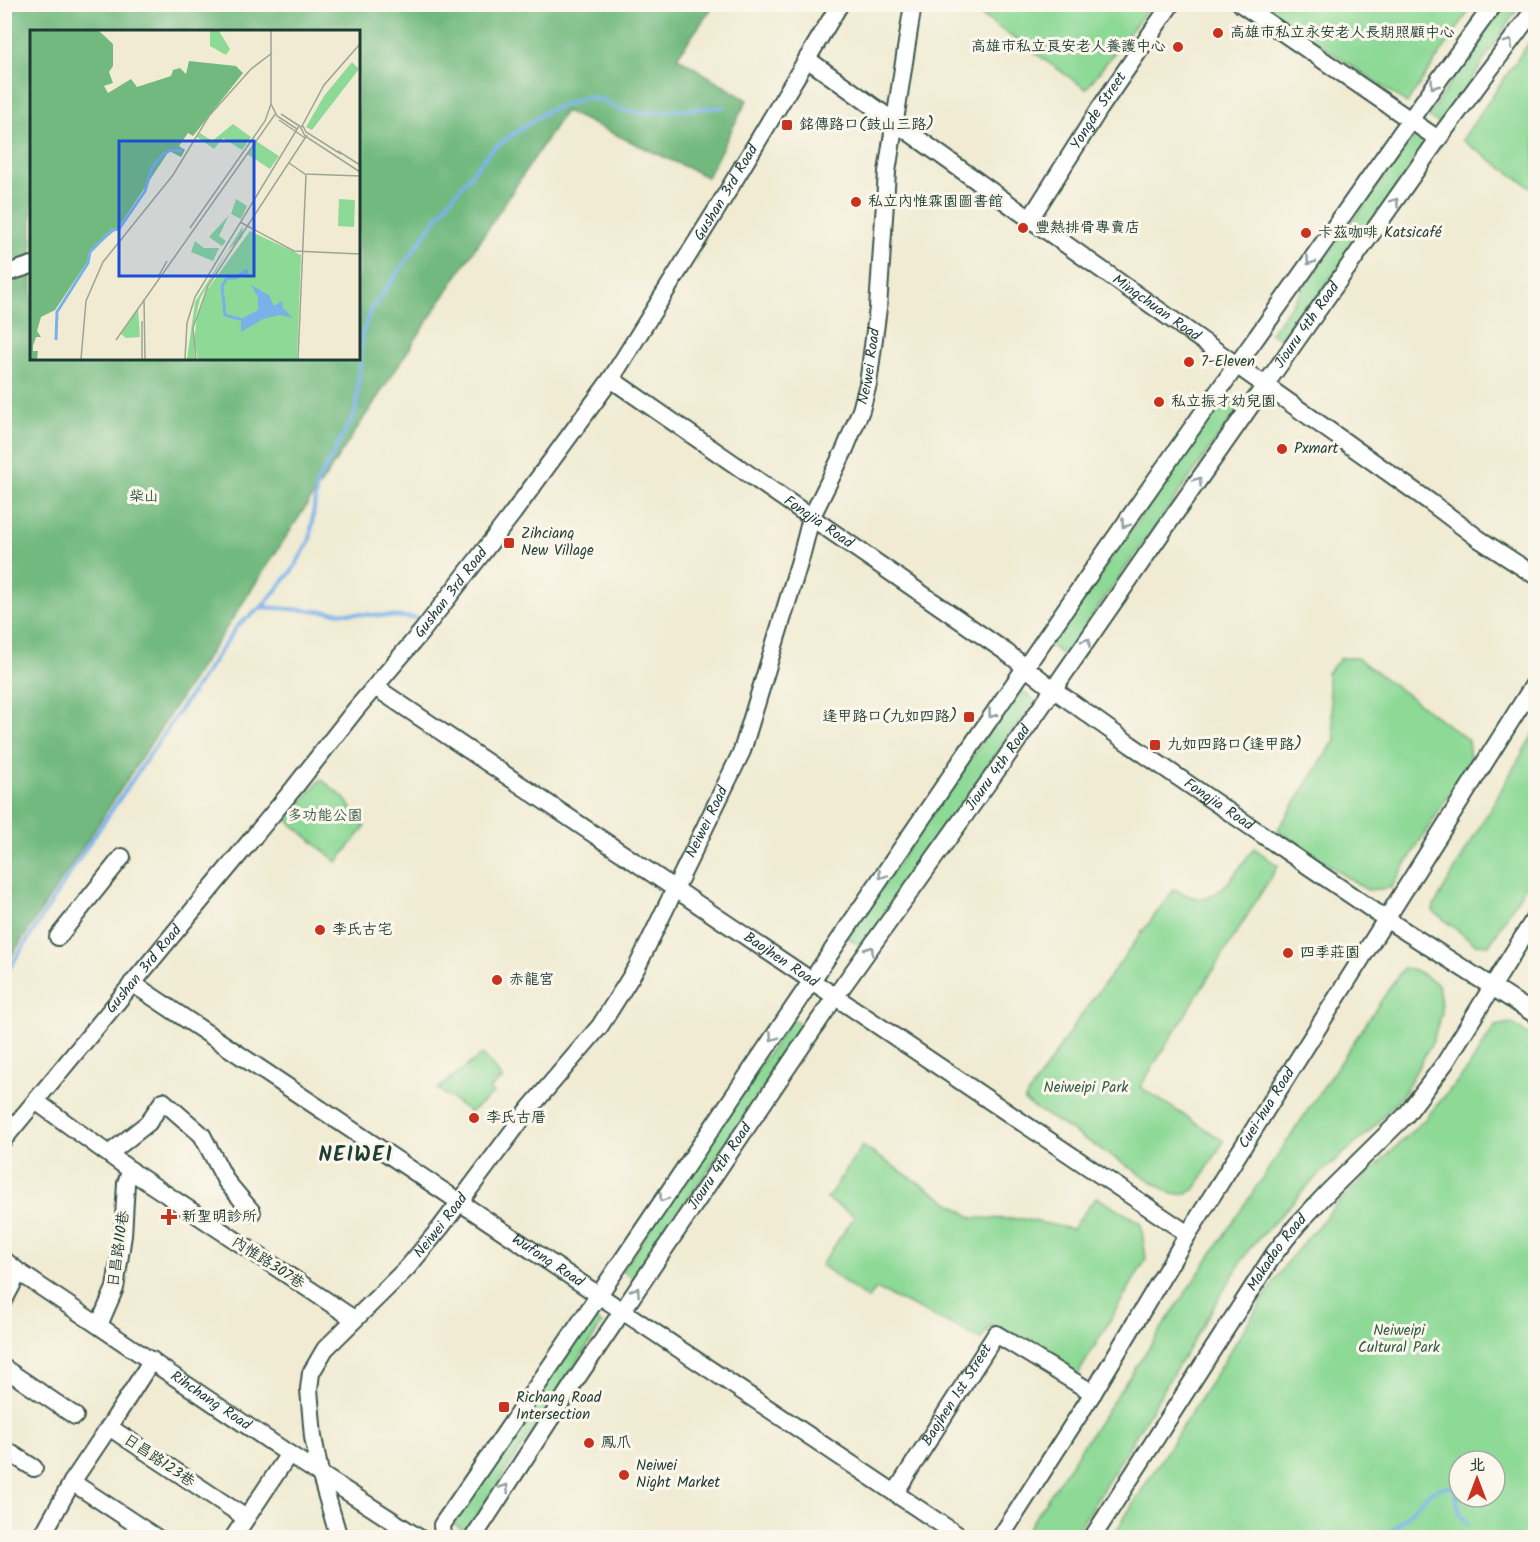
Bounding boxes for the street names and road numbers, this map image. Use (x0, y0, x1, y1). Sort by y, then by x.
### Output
street label: Yongde Street (1064, 67, 1133, 155)
street label: Gushan 3rd Road (688, 140, 765, 246)
street label: Mingchuan Road (1107, 269, 1206, 348)
street label: Jiouru 4th Road (1268, 277, 1346, 374)
street label: Neiwei Road (851, 326, 887, 407)
street label: Fongjia Road (778, 490, 859, 555)
street label: Gushan 3rd Road (409, 542, 495, 644)
street label: Jiouru 4th Road (959, 720, 1037, 816)
street label: Fongjia Road (1179, 772, 1259, 838)
street label: Neiwei Road (680, 782, 735, 862)
street label: Gushan 3rd Road (100, 919, 188, 1019)
street label: Baojhen Road (738, 926, 824, 994)
street label: Cuei-hua Road (1232, 1063, 1302, 1154)
street label: Jiouru 4th Road (682, 1118, 759, 1215)
street label: Neiwei Road (408, 1188, 475, 1264)
street label: Makadao Road (1241, 1208, 1314, 1296)
street label: 日昌路110巷 (102, 1209, 136, 1289)
street label: Wufong Road (507, 1228, 589, 1294)
street label: 內惟路307巷 (227, 1230, 309, 1296)
street label: Baojhen 1st Street (916, 1339, 999, 1451)
street label: Rihchang Road (165, 1365, 256, 1437)
street label: 日昌路123巷 (118, 1428, 200, 1494)

